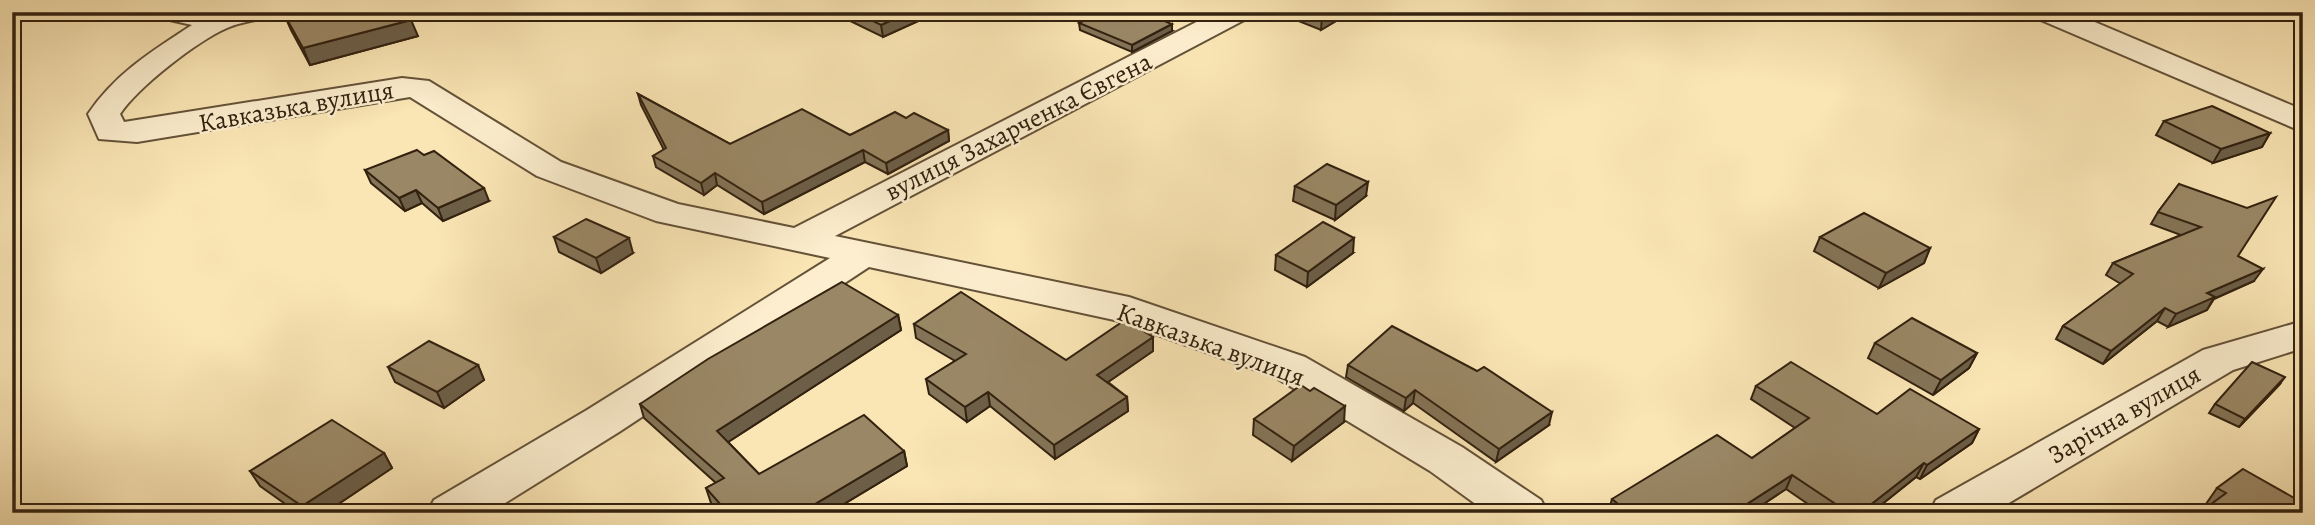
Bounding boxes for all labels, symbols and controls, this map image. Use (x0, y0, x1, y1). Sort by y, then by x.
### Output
street label: вулиця Захарченка Євгена (879, 44, 1158, 209)
street label: Кавказька вулиця (196, 72, 396, 141)
street label: Кавказька вулиця (1112, 294, 1310, 395)
street label: Зарічна вулиця (2042, 357, 2207, 472)

